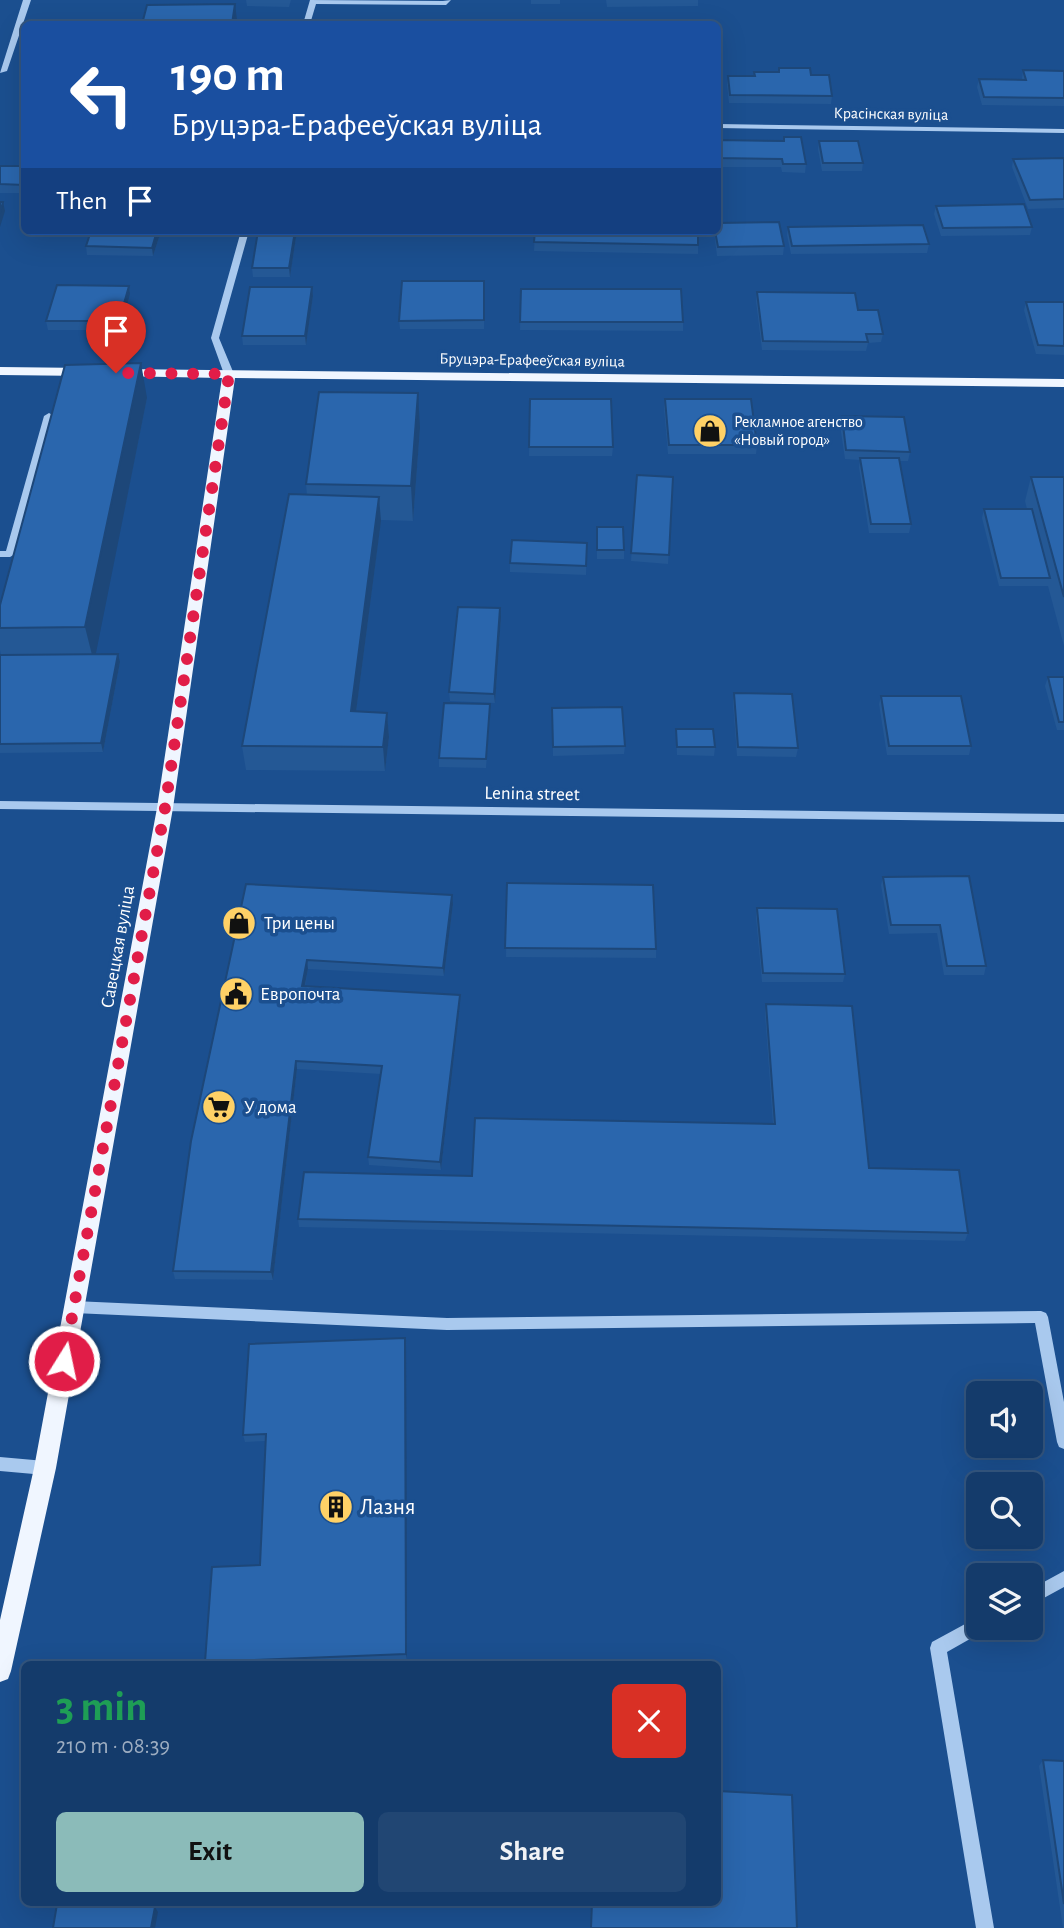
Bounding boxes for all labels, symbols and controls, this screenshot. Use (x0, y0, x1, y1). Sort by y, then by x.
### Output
icon: left (56, 49, 147, 140)
text: 190 m (171, 51, 285, 100)
street label: Красінская вуліца (834, 105, 948, 124)
text: Бруцэра-Ерафееўская вуліца (171, 109, 542, 141)
icon: arrive (121, 182, 159, 220)
text: Then (56, 188, 107, 214)
pin (86, 301, 146, 373)
icon: arrive (97, 312, 135, 350)
street label: Бруцэра-Ерафееўская вуліца (439, 350, 625, 371)
shop icon: Рекламное агенство «Новый город» (691, 412, 729, 450)
place label: Рекламное агенство «Новый город» (734, 414, 863, 448)
street label: Lenina street (484, 784, 580, 804)
street label: Савецкая вуліца (98, 884, 138, 1010)
shop icon: Три цены (220, 904, 258, 942)
place label: Три цены (264, 914, 335, 933)
public building icon: Европочта (217, 975, 255, 1013)
place label: Европочта (260, 985, 341, 1004)
supermarket icon: У дома (200, 1088, 238, 1126)
place label: У дома (244, 1098, 297, 1117)
position arrow (27, 1324, 101, 1398)
map controls (966, 1381, 1043, 1640)
button: sound (966, 1381, 1043, 1458)
button: search (966, 1472, 1043, 1549)
building icon: Лазня (317, 1488, 355, 1526)
place label: Лазня (360, 1496, 415, 1519)
button: layers (966, 1563, 1043, 1640)
button: close (612, 1684, 686, 1758)
text: 3 min (56, 1686, 148, 1728)
text: 210 m · 08:39 (56, 1735, 170, 1758)
button: Exit (56, 1812, 364, 1892)
button: Share (378, 1812, 686, 1892)

